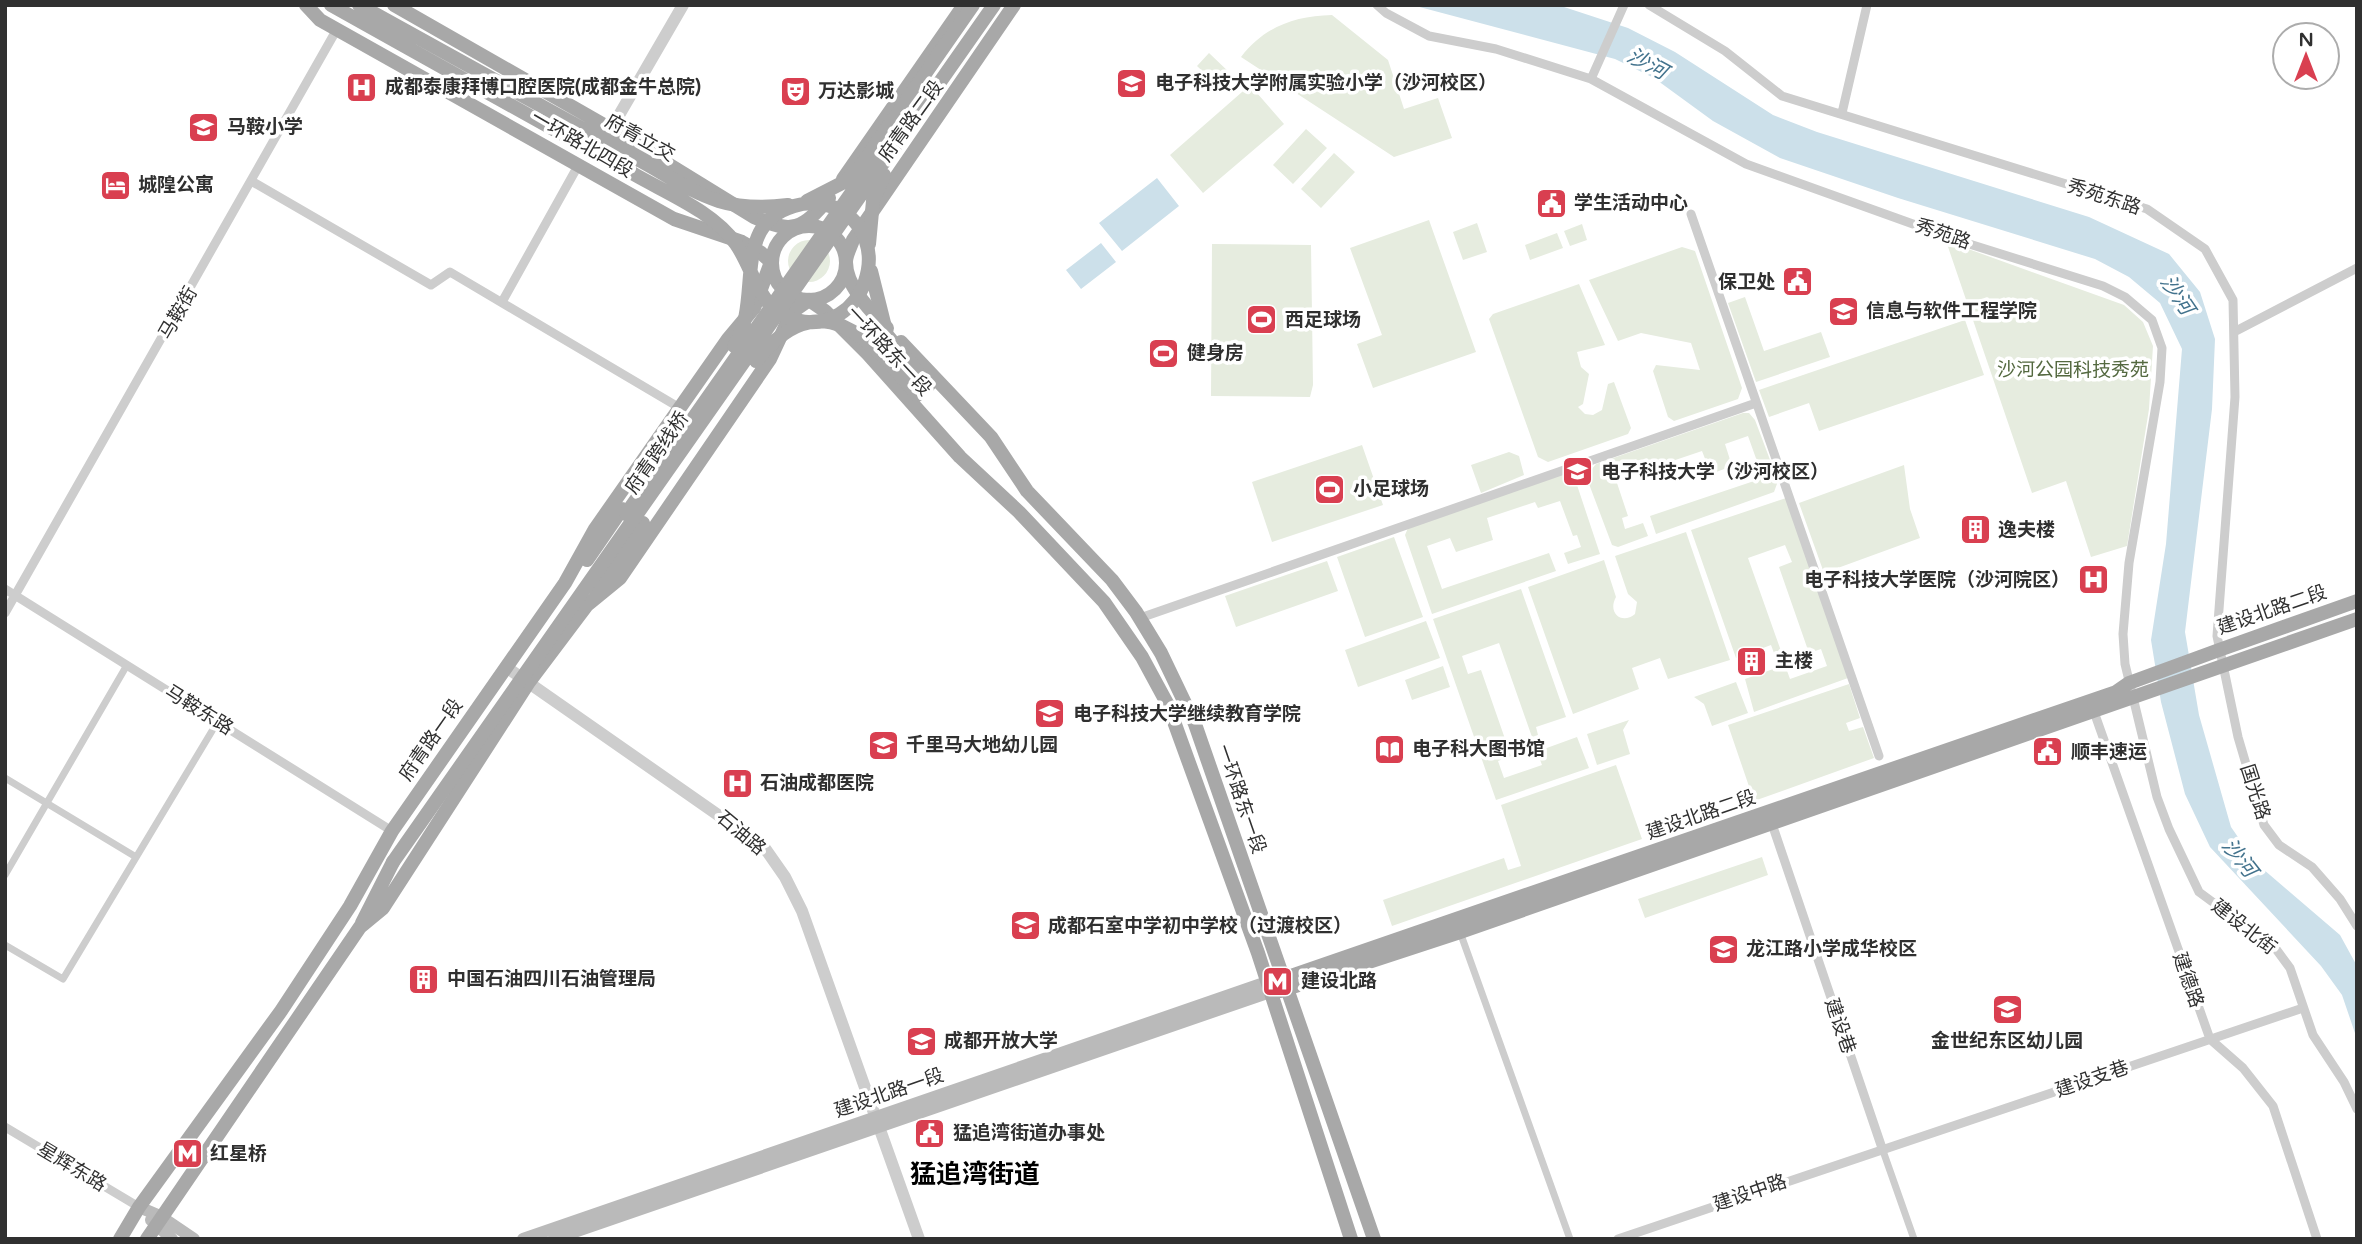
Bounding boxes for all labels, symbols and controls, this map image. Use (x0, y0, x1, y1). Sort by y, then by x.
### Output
north arrow (2271, 21, 2341, 91)
text: N (2298, 29, 2314, 51)
water label: 沙河 (1623, 43, 1675, 87)
school or university icon: 电子科技大学附属实验小学（沙河校区） (1115, 66, 1149, 100)
hospital icon: 成都泰康拜博口腔医院(成都金牛总院) (345, 70, 379, 104)
place label: 电子科技大学附属实验小学（沙河校区） (1155, 72, 1497, 94)
theatre icon: 万达影城 (778, 74, 812, 108)
place label: 成都泰康拜博口腔医院(成都金牛总院) (385, 76, 701, 98)
street label: 府青路二段 (874, 76, 948, 166)
place label: 万达影城 (818, 80, 894, 102)
street label: 一环路北四段 (527, 106, 637, 182)
school or university icon: 马鞍小学 (187, 110, 221, 144)
street label: 府青立交 (601, 110, 679, 166)
place label: 马鞍小学 (227, 116, 303, 138)
hotel icon: 城隍公寓 (98, 168, 132, 202)
place label: 城隍公寓 (138, 174, 214, 196)
street label: 秀苑东路 (2064, 175, 2144, 219)
public building icon: 学生活动中心 (1534, 186, 1568, 220)
place label: 学生活动中心 (1574, 192, 1688, 214)
street label: 秀苑路 (1912, 214, 1974, 254)
public building icon: 保卫处 (1781, 265, 1815, 299)
place label: 保卫处 (1718, 271, 1775, 293)
water label: 沙河 (2155, 271, 2201, 323)
street label: 马鞍街 (154, 283, 202, 343)
school or university icon: 信息与软件工程学院 (1826, 294, 1860, 328)
place label: 信息与软件工程学院 (1866, 300, 2037, 322)
street label: 一环路东一段 (842, 302, 936, 400)
sports icon: 西足球场 (1245, 303, 1279, 337)
place label: 西足球场 (1285, 309, 1361, 331)
sports icon: 健身房 (1147, 336, 1181, 370)
place label: 健身房 (1187, 342, 1244, 364)
park label: 沙河公园科技秀苑 (1997, 359, 2149, 381)
street label: 府青跨线桥 (621, 408, 693, 498)
school or university icon: 电子科技大学（沙河校区） (1561, 455, 1595, 489)
place label: 电子科技大学（沙河校区） (1601, 461, 1829, 483)
sports icon: 小足球场 (1313, 472, 1347, 506)
place label: 小足球场 (1353, 478, 1429, 500)
building icon: 逸夫楼 (1958, 513, 1992, 547)
place label: 逸夫楼 (1998, 519, 2055, 541)
hospital icon: 电子科技大学医院（沙河院区） (2076, 563, 2110, 597)
place label: 电子科技大学医院（沙河院区） (1804, 569, 2070, 591)
street label: 建设北路二段 (2215, 581, 2329, 639)
building icon: 主楼 (1735, 644, 1769, 678)
place label: 主楼 (1775, 650, 1813, 672)
street label: 马鞍东路 (161, 681, 237, 739)
street label: 府青路一段 (395, 695, 467, 785)
school or university icon: 电子科技大学继续教育学院 (1033, 697, 1067, 731)
place label: 电子科技大学继续教育学院 (1073, 703, 1301, 725)
school or university icon: 千里马大地幼儿园 (866, 728, 900, 762)
library icon: 电子科大图书馆 (1372, 732, 1406, 766)
place label: 千里马大地幼儿园 (906, 734, 1058, 756)
public building icon: 顺丰速运 (2031, 735, 2065, 769)
place label: 电子科大图书馆 (1412, 738, 1545, 760)
place label: 顺丰速运 (2071, 741, 2147, 763)
street label: 一环路东一段 (1212, 742, 1270, 856)
street label: 国光路 (2236, 761, 2274, 823)
hospital icon: 石油成都医院 (720, 766, 754, 800)
place label: 石油成都医院 (760, 772, 874, 794)
street label: 建设北路二段 (1644, 786, 1758, 844)
street label: 石油路 (712, 806, 770, 860)
water label: 沙河 (2216, 834, 2264, 885)
street label: 建设北街 (2207, 895, 2281, 959)
school or university icon: 成都石室中学初中学校（过渡校区） (1008, 909, 1042, 943)
place label: 成都石室中学初中学校（过渡校区） (1048, 915, 1352, 937)
school or university icon: 龙江路小学成华校区 (1706, 932, 1740, 966)
place label: 龙江路小学成华校区 (1746, 938, 1917, 960)
street label: 建德路 (2168, 949, 2208, 1011)
building icon: 中国石油四川石油管理局 (407, 962, 441, 996)
metro station icon: 建设北路 (1261, 964, 1295, 998)
place label: 中国石油四川石油管理局 (447, 968, 656, 990)
place label: 建设北路 (1301, 970, 1377, 992)
school or university icon: 金世纪东区幼儿园 (1990, 993, 2024, 1027)
street label: 建设巷 (1820, 995, 1860, 1057)
school or university icon: 成都开放大学 (904, 1024, 938, 1058)
place label: 成都开放大学 (944, 1030, 1058, 1052)
place label: 金世纪东区幼儿园 (1931, 1030, 2083, 1052)
street label: 建设支巷 (2052, 1056, 2132, 1102)
street label: 建设北路一段 (832, 1064, 946, 1122)
public building icon: 猛追湾街道办事处 (913, 1116, 947, 1150)
place label: 猛追湾街道办事处 (953, 1122, 1105, 1144)
metro station icon: 红星桥 (170, 1137, 204, 1171)
street label: 星辉东路 (34, 1138, 110, 1196)
place label: 红星桥 (210, 1143, 267, 1165)
district label: 猛追湾街道 (910, 1159, 1040, 1190)
street label: 建设中路 (1710, 1170, 1790, 1216)

